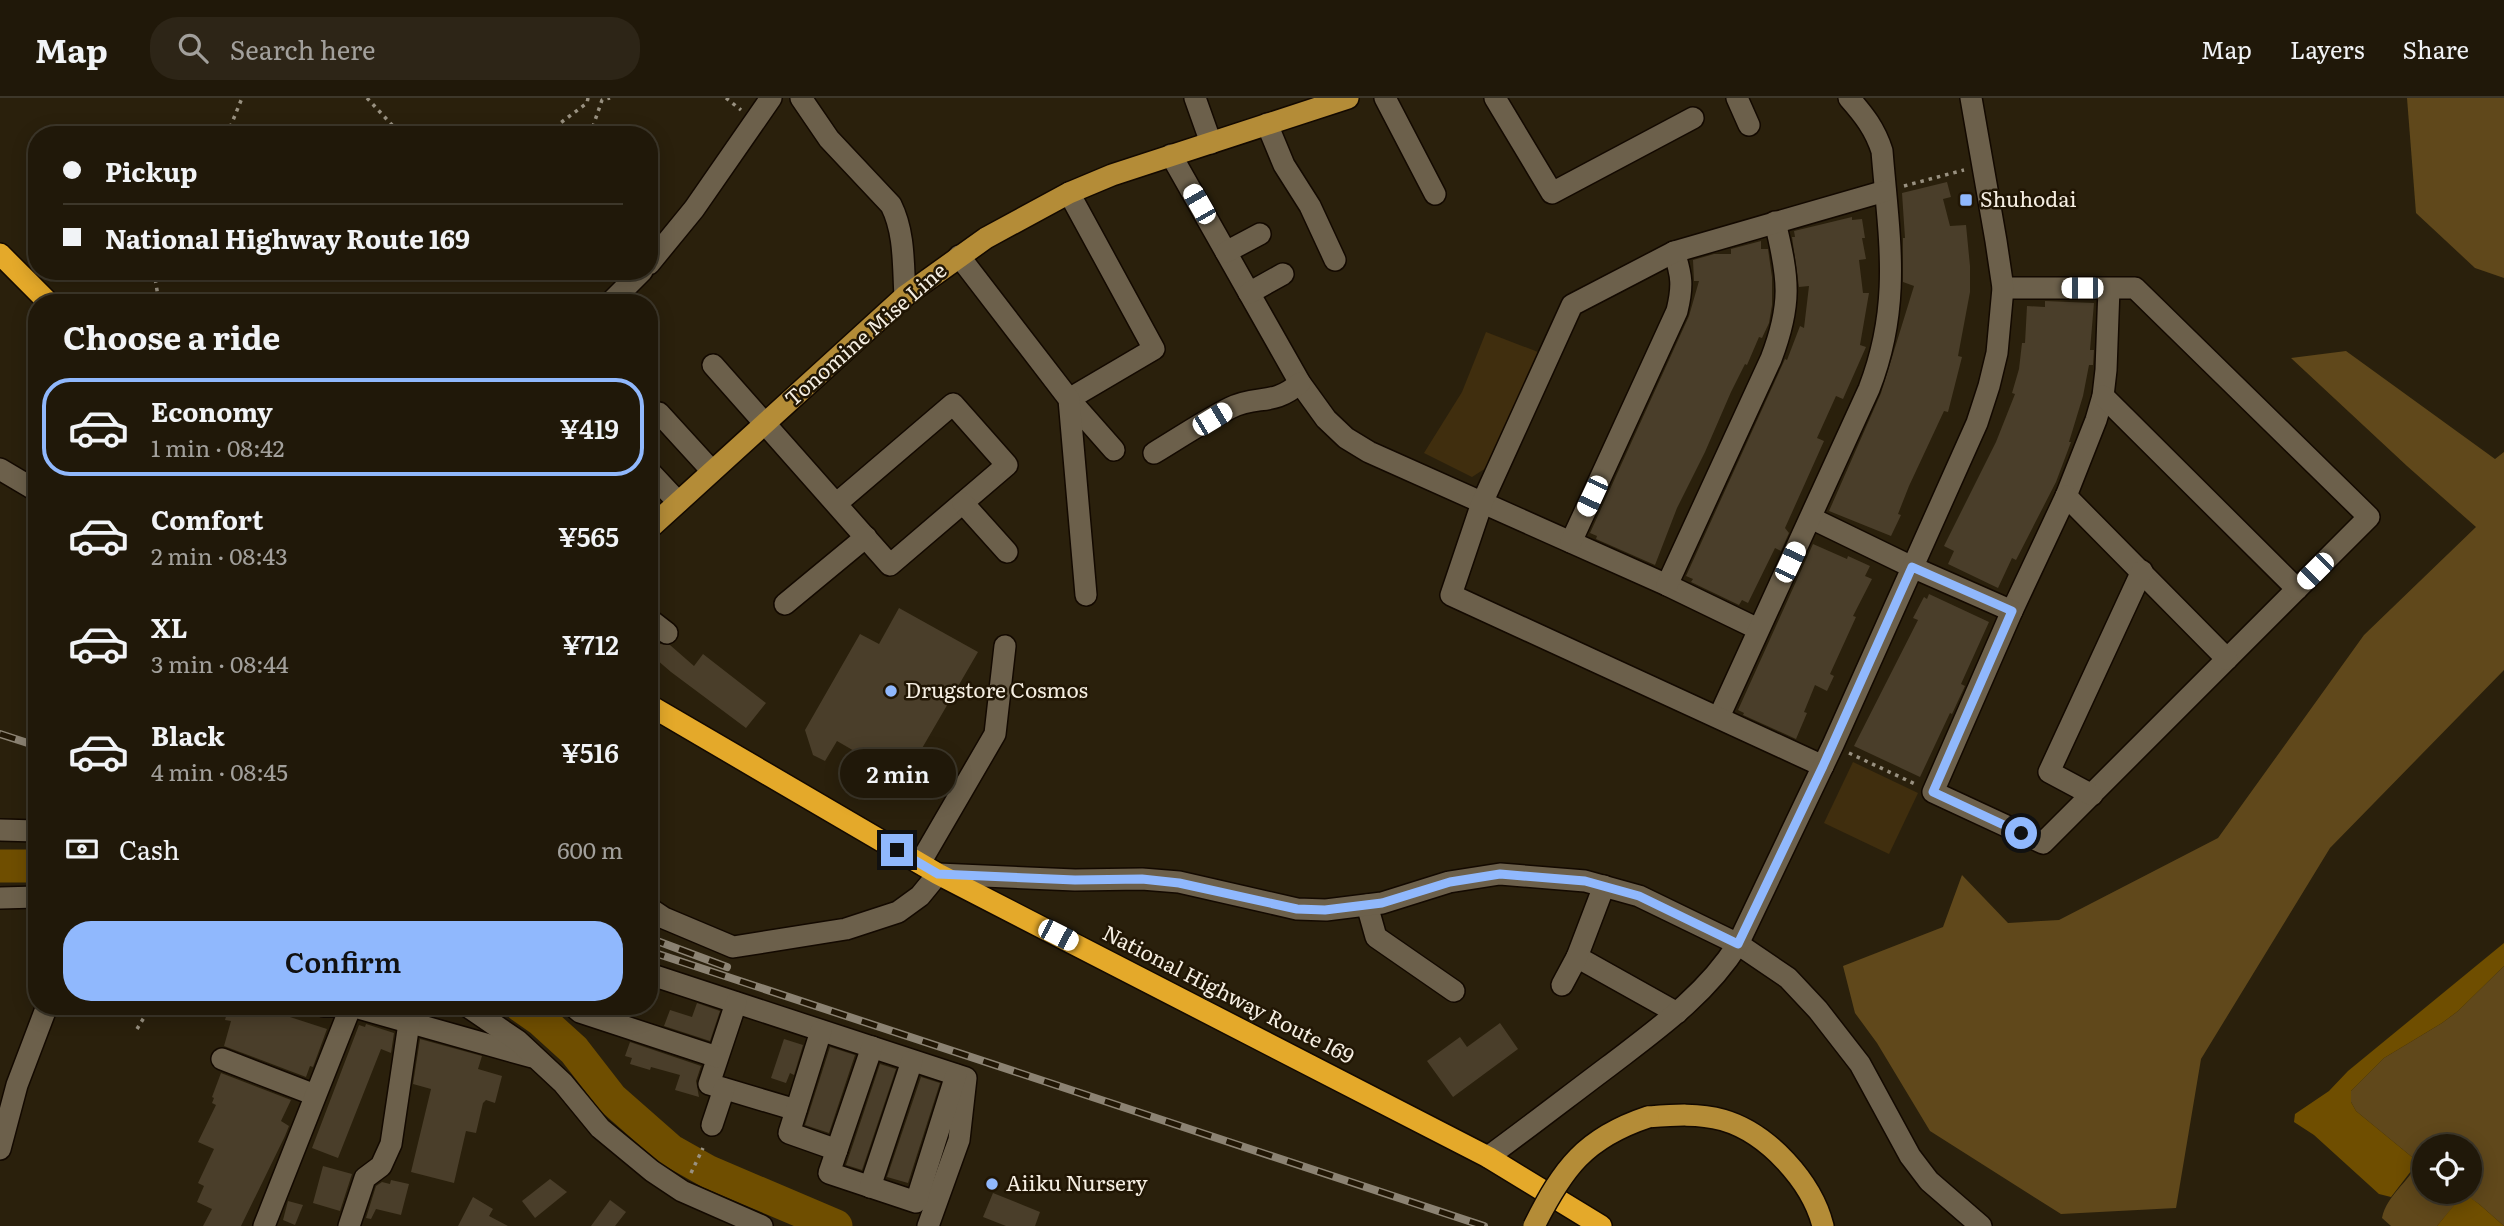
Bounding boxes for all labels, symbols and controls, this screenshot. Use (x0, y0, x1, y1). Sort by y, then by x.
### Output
search box (150, 17, 640, 80)
text: Map (35, 24, 108, 73)
icon: search (174, 29, 212, 67)
text: Search here (230, 29, 376, 68)
text: Map (2201, 31, 2252, 66)
text: Layers (2290, 31, 2364, 66)
text: Share (2402, 31, 2469, 66)
text: Pickup (105, 151, 197, 190)
car (1180, 181, 1219, 227)
place label: Shuhodai (1980, 182, 2077, 213)
marker: Shuhodai (1958, 192, 1974, 208)
text: National Highway Route 169 (105, 218, 470, 257)
street label: Tonomine Mise Line (777, 254, 952, 412)
car (2062, 278, 2104, 299)
text: Choose a ride (63, 312, 280, 360)
text: Economy (151, 391, 273, 430)
icon: car (67, 396, 130, 459)
car (1189, 399, 1236, 439)
text: ¥419 (560, 408, 619, 447)
text: 1 min · 08:42 (151, 430, 285, 464)
car (1574, 473, 1611, 519)
text: Comfort (151, 499, 263, 538)
icon: car (67, 504, 130, 567)
text: ¥565 (558, 516, 619, 555)
text: 2 min · 08:43 (151, 538, 288, 572)
car (1772, 539, 1809, 585)
car (2293, 549, 2338, 593)
text: XL (151, 607, 188, 646)
icon: car (67, 612, 130, 675)
text: ¥712 (562, 624, 619, 663)
text: 3 min · 08:44 (151, 646, 289, 680)
place label: Drugstore Cosmos (905, 673, 1088, 704)
marker: Drugstore Cosmos (883, 683, 899, 699)
text: Black (151, 715, 225, 754)
icon: car (67, 720, 130, 783)
text: ¥516 (561, 732, 619, 771)
callout: 2 min (839, 748, 955, 798)
text: 4 min · 08:45 (151, 754, 288, 788)
text: 2 min (866, 756, 930, 790)
route start (2005, 817, 2037, 849)
text: Cash (119, 829, 180, 868)
icon: cash (63, 830, 101, 868)
text: 600 m (557, 832, 623, 866)
route end (881, 834, 913, 866)
car (1035, 916, 1082, 954)
street label: National Highway Route 169 (1098, 916, 1360, 1070)
button: Confirm (63, 921, 623, 1001)
map controls (2412, 1134, 2482, 1204)
button: locate (2412, 1134, 2482, 1204)
place label: Aiiku Nursery (1006, 1166, 1149, 1197)
marker: Aiiku Nursery (984, 1176, 1000, 1192)

